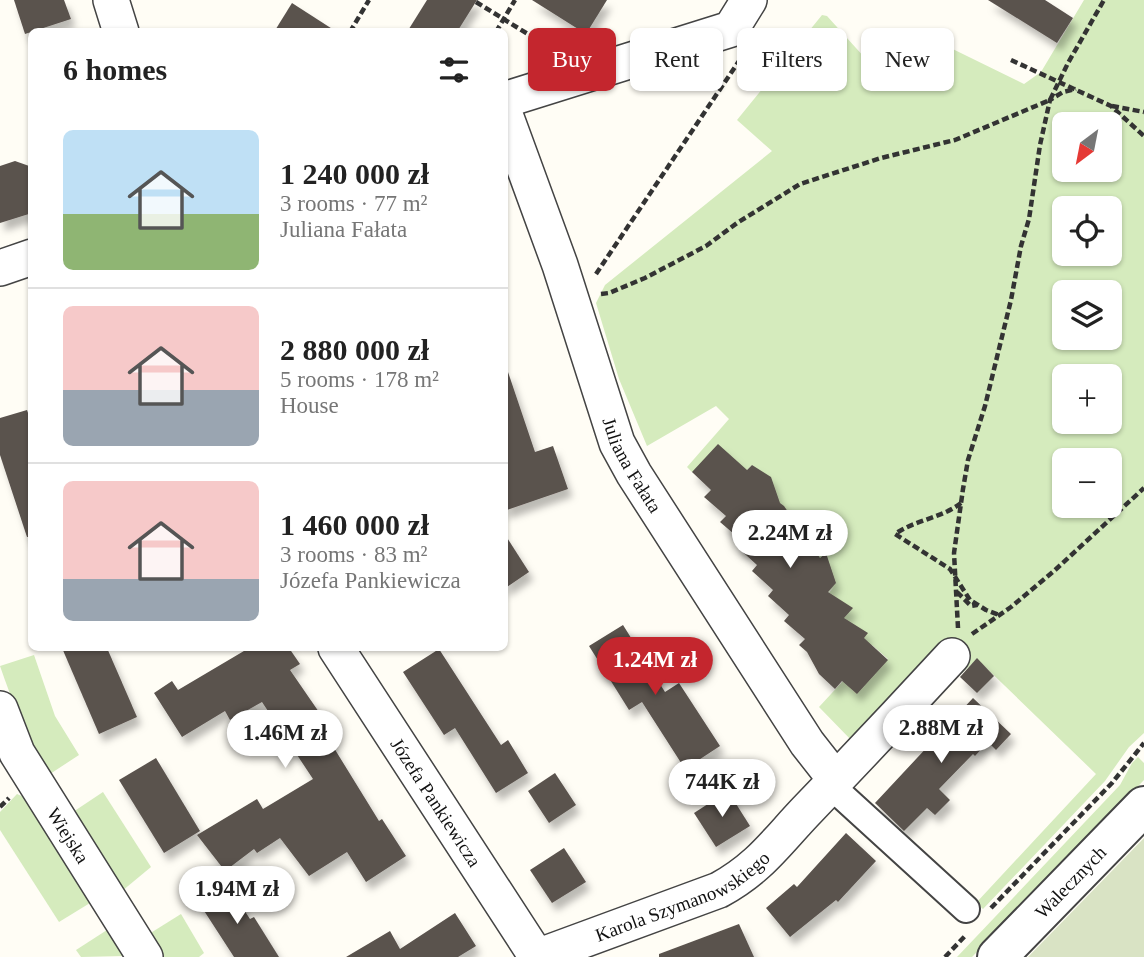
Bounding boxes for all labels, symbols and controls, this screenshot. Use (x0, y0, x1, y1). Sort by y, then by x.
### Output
chip: Buy (528, 28, 616, 91)
chip: Rent (630, 28, 723, 91)
chip: Filters (737, 28, 847, 91)
chip: New (861, 28, 954, 91)
icon: filters (435, 51, 473, 89)
text: 6 homes (63, 53, 167, 86)
north arrow (1052, 112, 1122, 182)
map controls (1052, 112, 1122, 518)
text: 1 240 000 zł (280, 157, 429, 190)
icon: home (119, 158, 203, 242)
text: 3 rooms · 77 m² (280, 191, 427, 216)
button: locate (1052, 196, 1122, 266)
text: Juliana Fałata (280, 217, 407, 242)
button: layers (1052, 280, 1122, 350)
text: 2 880 000 zł (280, 333, 429, 366)
icon: home (119, 334, 203, 418)
button: + (1052, 364, 1122, 434)
text: 5 rooms · 178 m² (280, 367, 439, 392)
text: House (280, 393, 339, 418)
street label: Juliana Fałata (599, 415, 667, 517)
button: − (1052, 448, 1122, 518)
text: 1 460 000 zł (280, 508, 429, 541)
icon: home (119, 509, 203, 593)
pin: 2.24M zł (718, 510, 862, 570)
text: 2.24M zł (748, 520, 832, 545)
text: 3 rooms · 83 m² (280, 542, 427, 567)
text: Józefa Pankiewicza (280, 568, 461, 593)
pin: 1.24M zł (583, 638, 727, 697)
text: 1.24M zł (613, 647, 697, 672)
pin: 2.88M zł (869, 706, 1013, 765)
pin: 1.46M zł (213, 710, 357, 770)
text: 2.88M zł (899, 715, 983, 740)
text: 1.46M zł (243, 720, 327, 745)
street label: Józefa Pankiewicza (387, 734, 486, 871)
pin: 744K zł (657, 760, 787, 819)
text: 744K zł (685, 769, 759, 794)
street label: Wiejska (43, 803, 94, 867)
street label: Walecznych (1030, 841, 1110, 922)
street label: Karola Szymanowskiego (592, 847, 774, 945)
pin: 1.94M zł (165, 866, 309, 926)
text: 1.94M zł (195, 876, 279, 901)

